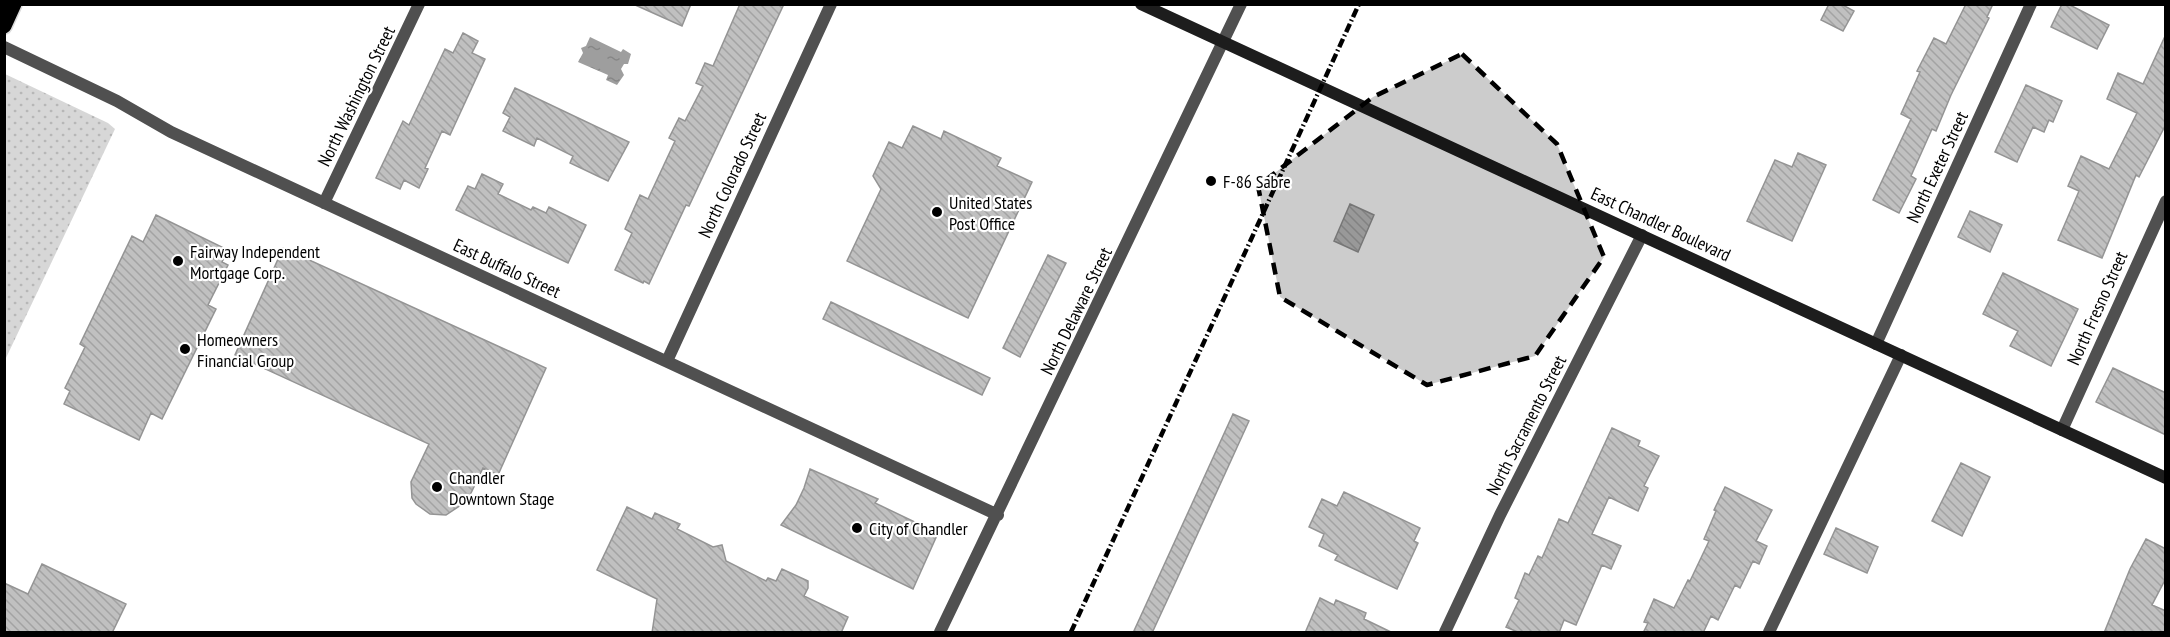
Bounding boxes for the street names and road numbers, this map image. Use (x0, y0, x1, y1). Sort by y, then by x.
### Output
street label: North Washington Street (312, 22, 400, 170)
street label: North Exeter Street (1901, 108, 1973, 226)
street label: North Colorado Street (693, 109, 771, 241)
street label: East Chandler Boulevard (1587, 182, 1735, 266)
street label: East Buffalo Street (450, 233, 564, 303)
street label: North Delaware Street (1035, 243, 1117, 379)
street label: North Fresno Street (2062, 247, 2132, 368)
street label: North Sacramento Street (1481, 351, 1571, 499)

